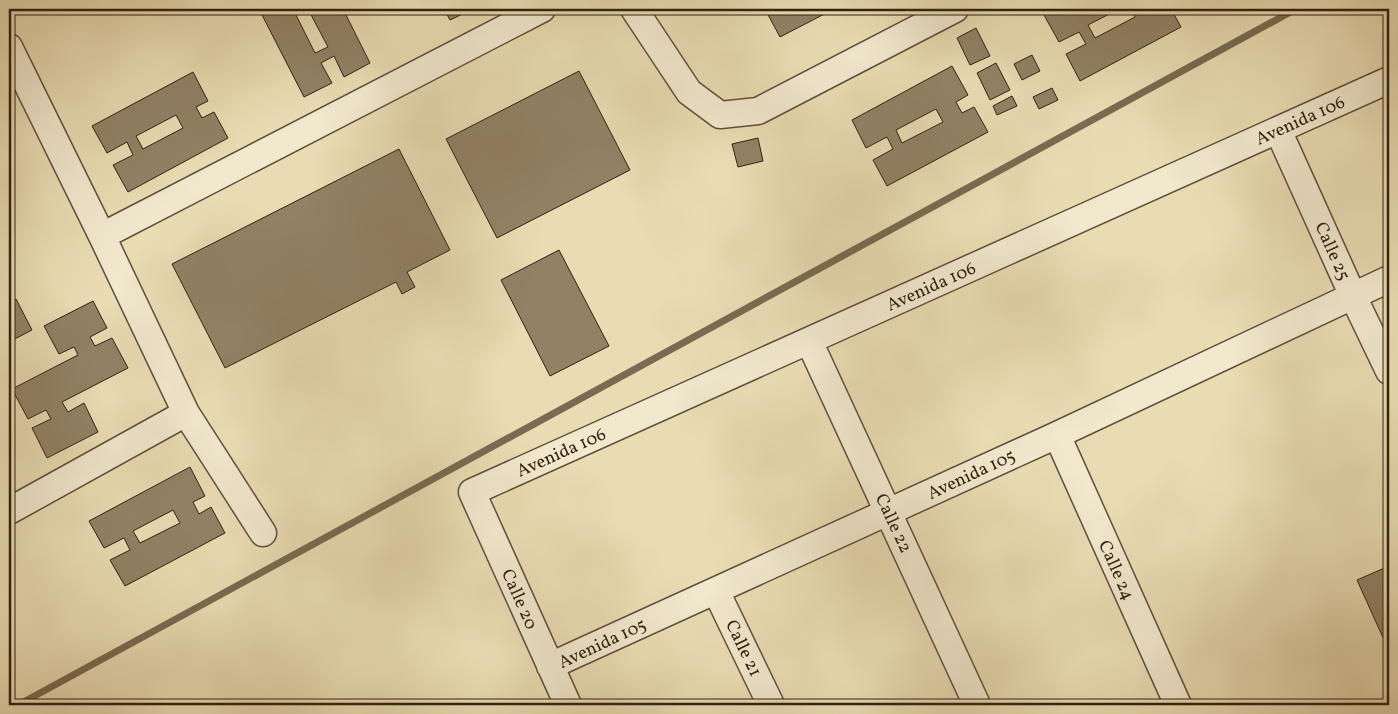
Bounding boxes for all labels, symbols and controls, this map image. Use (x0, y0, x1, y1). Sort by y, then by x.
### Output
street label: Avenida 106 (1252, 91, 1349, 152)
street label: Calle 25 (1308, 218, 1356, 285)
street label: Avenida 106 (883, 257, 980, 318)
street label: Avenida 106 (513, 423, 610, 484)
street label: Avenida 105 (923, 444, 1020, 507)
street label: Calle 22 (868, 490, 917, 557)
street label: Calle 24 (1091, 537, 1140, 605)
street label: Calle 20 (494, 565, 543, 634)
street label: Avenida 105 (554, 613, 651, 676)
street label: Calle 21 (718, 616, 767, 681)

